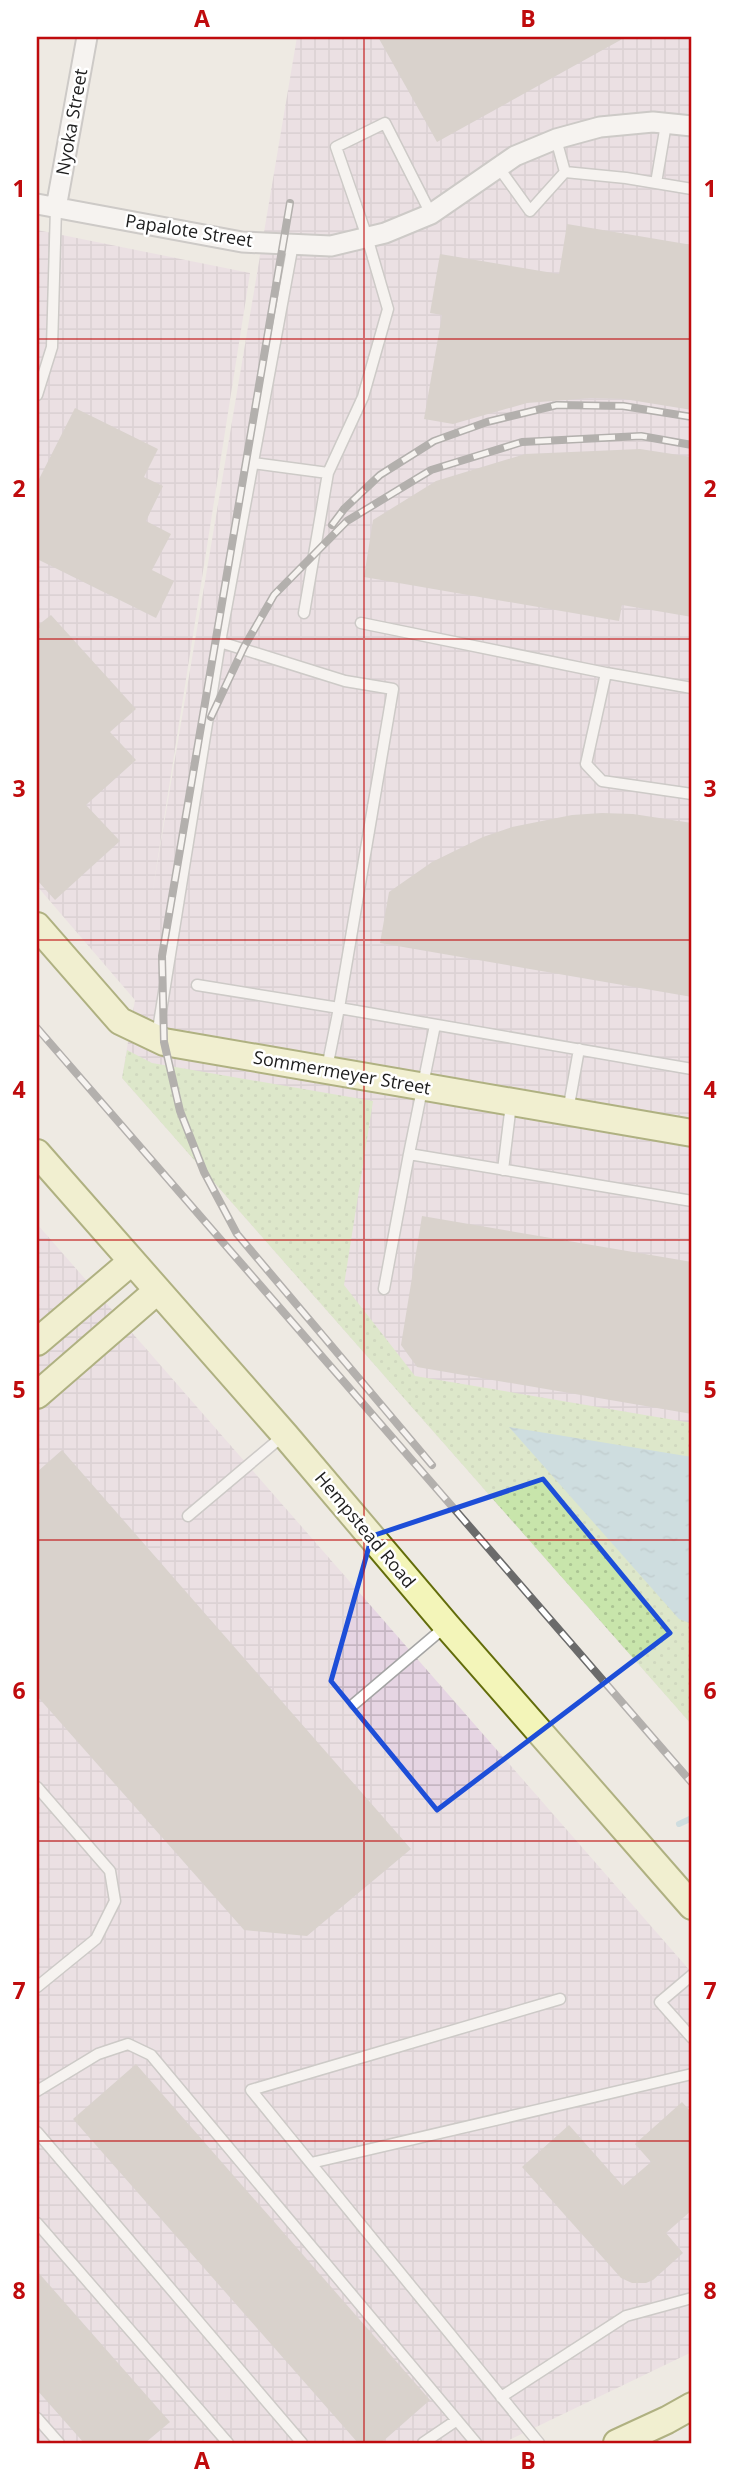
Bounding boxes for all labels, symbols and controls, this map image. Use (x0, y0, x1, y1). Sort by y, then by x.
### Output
text: A (194, 2, 210, 34)
text: B (520, 2, 536, 34)
street label: Nyoka Street (50, 67, 92, 177)
text: 1 (12, 172, 26, 204)
text: 1 (703, 172, 717, 204)
street label: Papalote Street (124, 208, 255, 252)
text: 2 (12, 472, 26, 504)
text: 2 (703, 472, 717, 504)
text: 3 (12, 772, 26, 804)
text: 3 (703, 772, 717, 804)
street label: Sommermeyer Street (252, 1045, 433, 1099)
text: 4 (12, 1073, 26, 1105)
text: 4 (703, 1073, 717, 1105)
text: 5 (12, 1373, 26, 1405)
text: 5 (703, 1373, 717, 1405)
street label: Hempstead Road (310, 1466, 422, 1593)
text: 6 (12, 1674, 26, 1706)
text: 6 (703, 1674, 717, 1706)
text: 7 (12, 1974, 26, 2006)
text: 7 (703, 1974, 717, 2006)
text: 8 (12, 2274, 26, 2306)
text: 8 (703, 2274, 717, 2306)
text: A (194, 2444, 210, 2476)
text: B (520, 2444, 536, 2476)

